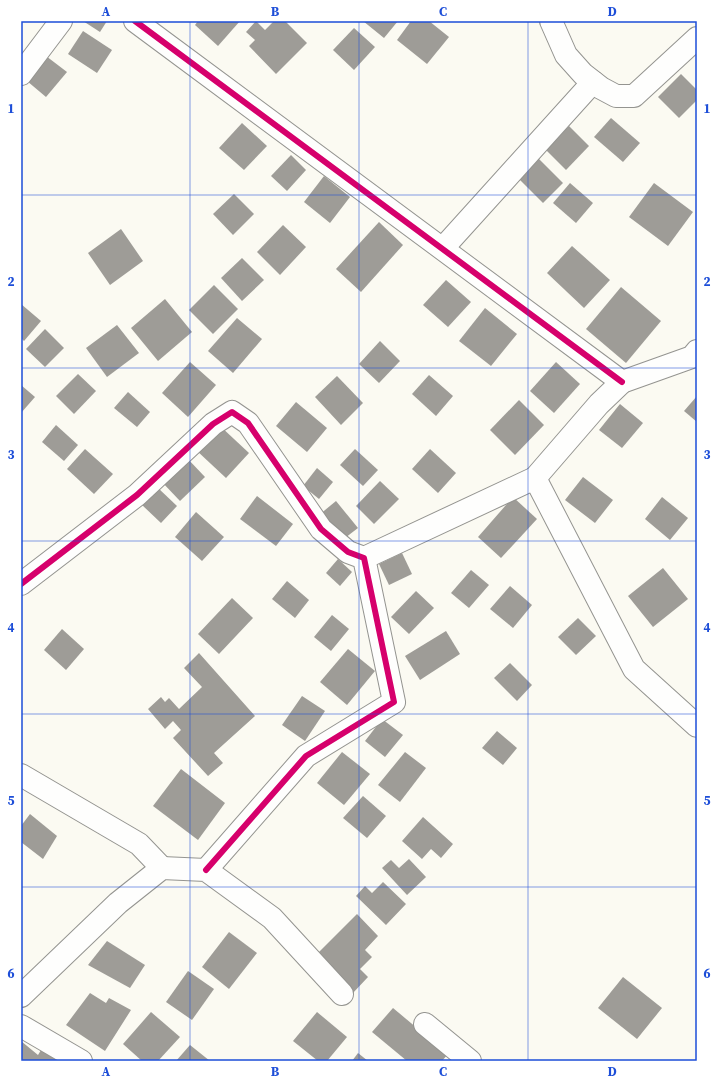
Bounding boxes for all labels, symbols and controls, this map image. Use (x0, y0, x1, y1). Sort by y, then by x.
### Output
text: A (102, 3, 111, 20)
text: B (271, 3, 280, 20)
text: C (439, 3, 447, 20)
text: D (607, 3, 617, 20)
text: 1 (7, 100, 15, 117)
text: 1 (703, 100, 711, 117)
text: 2 (7, 273, 15, 290)
text: 2 (703, 273, 711, 290)
text: 3 (7, 446, 15, 463)
text: 3 (703, 446, 711, 463)
text: 4 (7, 619, 15, 636)
text: 4 (703, 619, 711, 636)
text: 5 (7, 792, 15, 809)
text: 5 (703, 792, 711, 809)
text: 6 (7, 965, 15, 982)
text: 6 (703, 965, 711, 982)
text: A (102, 1063, 111, 1080)
text: B (271, 1063, 280, 1080)
text: C (439, 1063, 447, 1080)
text: D (607, 1063, 617, 1080)

